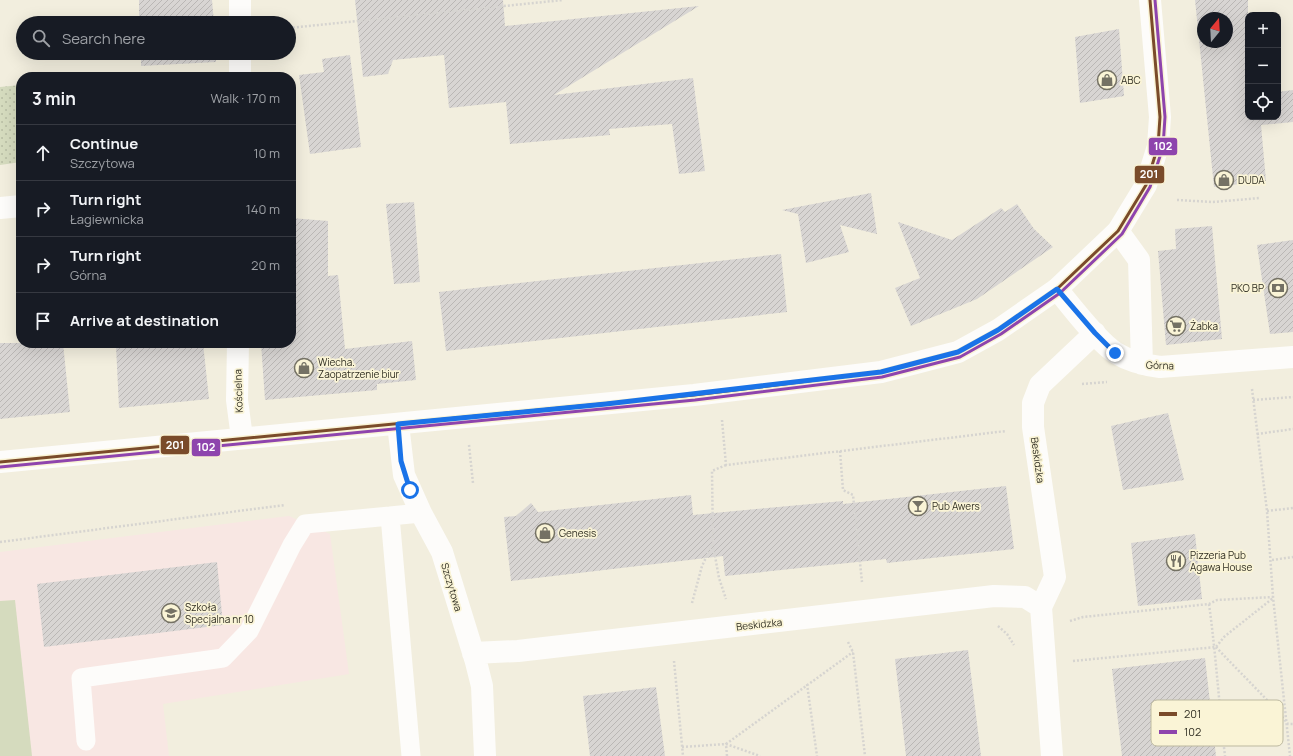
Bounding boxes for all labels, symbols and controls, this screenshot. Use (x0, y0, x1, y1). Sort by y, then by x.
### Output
north arrow (1197, 12, 1233, 48)
map controls (1245, 12, 1281, 120)
button: + (1245, 12, 1281, 48)
search box (16, 16, 296, 60)
icon: search (30, 27, 52, 49)
text: Search here (62, 28, 145, 49)
button: − (1245, 48, 1281, 84)
shop icon: ABC (1096, 69, 1118, 91)
place label: ABC (1121, 73, 1141, 87)
button: locate (1245, 84, 1281, 120)
text: 3 min (32, 87, 76, 110)
text: Walk · 170 m (210, 89, 280, 107)
text: Continue (70, 133, 138, 154)
line badge: 102 (1148, 137, 1178, 156)
text: 102 (1154, 138, 1172, 153)
icon: ahead (32, 142, 54, 164)
text: 10 m (253, 144, 280, 162)
text: Szczytowa (70, 154, 135, 172)
line badge: 201 (1134, 165, 1165, 184)
text: 201 (1140, 166, 1158, 181)
shop icon: DUDA (1213, 169, 1235, 191)
place label: DUDA (1238, 173, 1265, 187)
text: Turn right (70, 189, 141, 210)
icon: right (32, 198, 54, 220)
text: 140 m (246, 200, 280, 218)
text: Łagiewnicka (70, 210, 144, 228)
text: Turn right (70, 245, 141, 266)
icon: right (32, 254, 54, 276)
text: 20 m (251, 256, 280, 274)
text: Górna (70, 266, 107, 284)
bank icon: PKO BP (1267, 277, 1289, 299)
place label: PKO BP (1231, 281, 1264, 295)
icon: arrive (32, 310, 54, 332)
text: Arrive at destination (70, 310, 219, 331)
supermarket icon: Żabka (1165, 315, 1187, 337)
place label: Żabka (1190, 319, 1218, 333)
route end (1106, 344, 1124, 362)
place label: Wiecha. Zaopatrzenie biur (318, 355, 400, 381)
shop icon: Wiecha. Zaopatrzenie biur (293, 357, 315, 379)
street label: Górna (1146, 358, 1174, 372)
street label: Kościelna (230, 369, 246, 413)
line badge: 201 (160, 435, 190, 455)
street label: Beskidzka (1028, 436, 1048, 484)
text: 201 (166, 437, 184, 452)
line badge: 102 (191, 438, 221, 457)
text: 102 (197, 439, 215, 454)
route start (401, 481, 419, 499)
bar icon: Pub Awers (907, 495, 929, 517)
place label: Pub Awers (932, 499, 980, 513)
shop icon: Genesis (534, 522, 556, 544)
place label: Genesis (559, 526, 596, 540)
place label: Pizzeria Pub Agawa House (1190, 548, 1252, 574)
restaurant icon: Pizzeria Pub Agawa House (1165, 550, 1187, 572)
street label: Szczytowa (438, 561, 466, 613)
place label: Szkoła Specjalna nr 10 (185, 600, 254, 626)
school or university icon: Szkoła Specjalna nr 10 (160, 602, 182, 624)
street label: Beskidzka (735, 615, 783, 633)
legend (1151, 700, 1283, 746)
text: 201 (1184, 706, 1201, 721)
text: 102 (1184, 724, 1201, 739)

